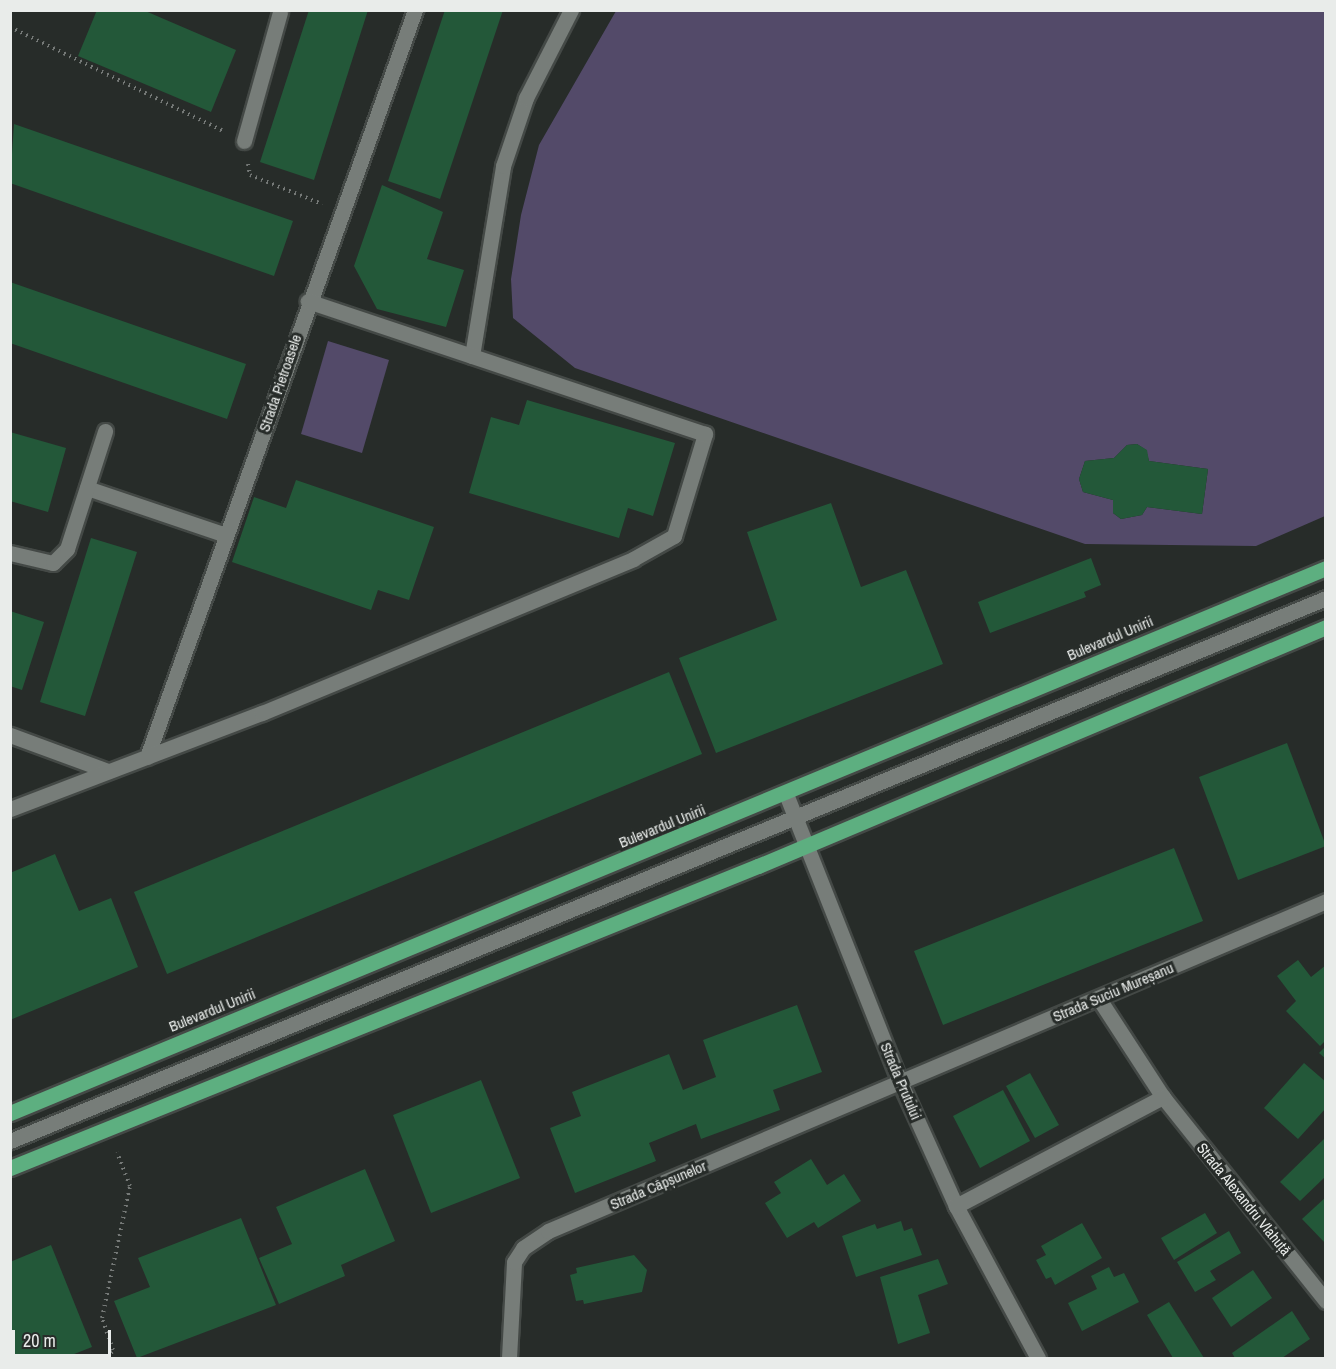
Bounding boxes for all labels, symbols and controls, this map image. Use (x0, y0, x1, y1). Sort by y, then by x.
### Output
street label: Strada Pietroasele (255, 332, 305, 434)
street label: Bulevardul Unirii (1064, 612, 1156, 664)
street label: Bulevardul Unirii (616, 800, 708, 852)
street label: Strada Suciu Mureșanu (1050, 958, 1176, 1026)
street label: Bulevardul Unirii (166, 984, 258, 1036)
street label: Strada Prutului (877, 1040, 925, 1122)
street label: Strada Alexandru Vlahuță (1193, 1139, 1295, 1259)
street label: Strada Căpșunelor (607, 1157, 709, 1213)
scale bar (15, 1318, 114, 1356)
text: 20 m (23, 1328, 56, 1353)

